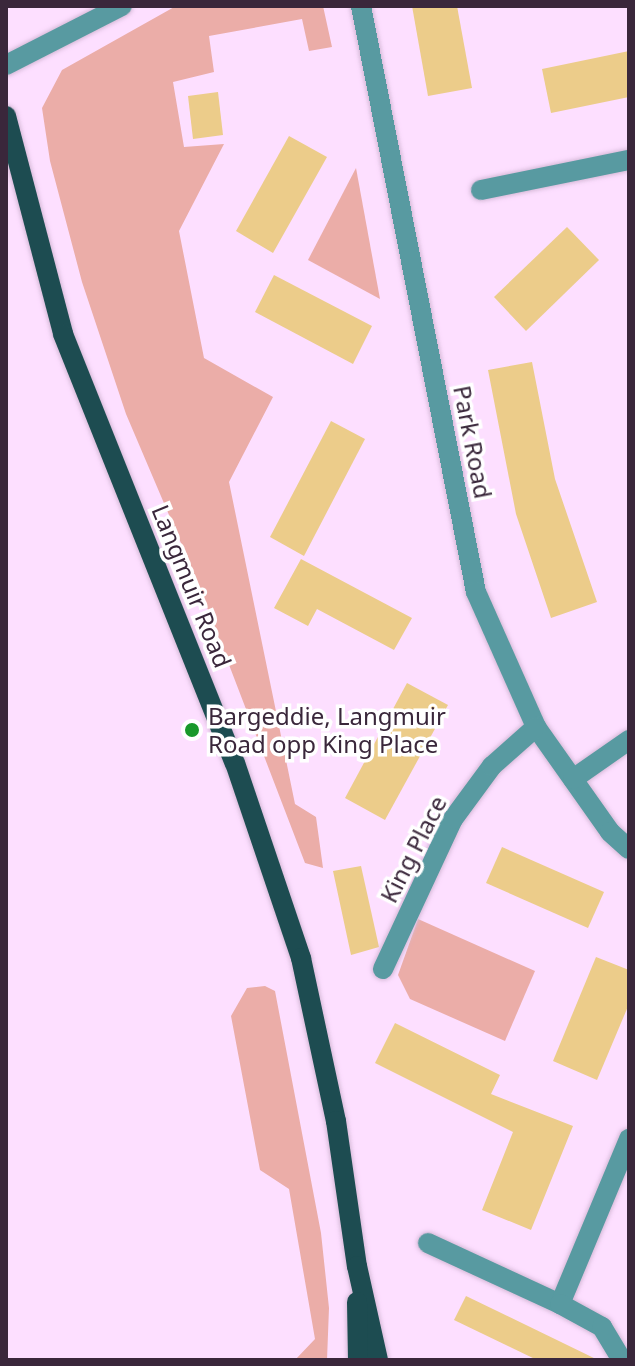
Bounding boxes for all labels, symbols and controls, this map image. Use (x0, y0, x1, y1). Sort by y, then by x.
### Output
street label: Park Road (448, 383, 498, 501)
street label: Langmuir Road (146, 500, 238, 672)
place label: Bargeddie, Langmuir Road opp King Place (208, 702, 446, 758)
marker: Bargeddie, Langmuir Road opp King Place (183, 721, 201, 739)
street label: King Place (374, 791, 452, 907)

